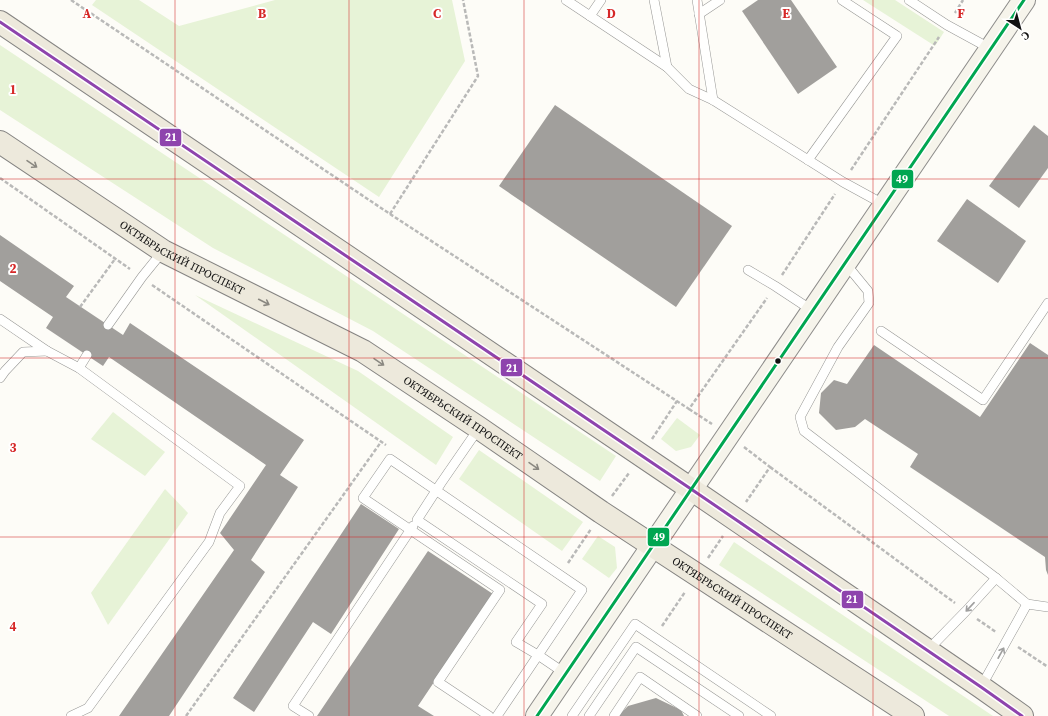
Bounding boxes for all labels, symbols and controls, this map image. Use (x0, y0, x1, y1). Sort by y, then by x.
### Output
text: A (83, 5, 92, 22)
text: B (258, 5, 267, 22)
text: C (433, 5, 441, 22)
text: D (606, 5, 616, 22)
text: E (782, 5, 790, 22)
text: F (957, 5, 965, 22)
north arrow (1000, 8, 1040, 48)
text: С (1018, 28, 1033, 44)
text: 1 (9, 81, 17, 98)
line badge: 21 (159, 128, 182, 147)
text: 21 (165, 130, 177, 145)
one-way arrow (27, 160, 38, 168)
line badge: 49 (891, 169, 914, 189)
text: 49 (896, 172, 908, 187)
street label: ОКТЯБРЬСКИЙ ПРОСПЕКТ (117, 217, 247, 299)
text: 2 (9, 260, 17, 277)
one-way arrow (258, 298, 270, 306)
unlabelled marker (773, 356, 783, 366)
one-way arrow (374, 358, 385, 366)
line badge: 21 (500, 358, 523, 377)
text: 21 (506, 361, 518, 376)
street label: ОКТЯБРЬСКИЙ ПРОСПЕКТ (400, 373, 526, 464)
text: 3 (9, 439, 17, 456)
one-way arrow (528, 462, 539, 470)
line badge: 49 (647, 527, 670, 547)
text: 49 (653, 530, 665, 545)
street label: ОКТЯБРЬСКИЙ ПРОСПЕКТ (669, 554, 795, 643)
line badge: 21 (841, 590, 864, 609)
text: 21 (846, 592, 858, 607)
one-way arrow (965, 602, 975, 612)
text: 4 (9, 618, 17, 635)
one-way arrow (997, 647, 1005, 659)

